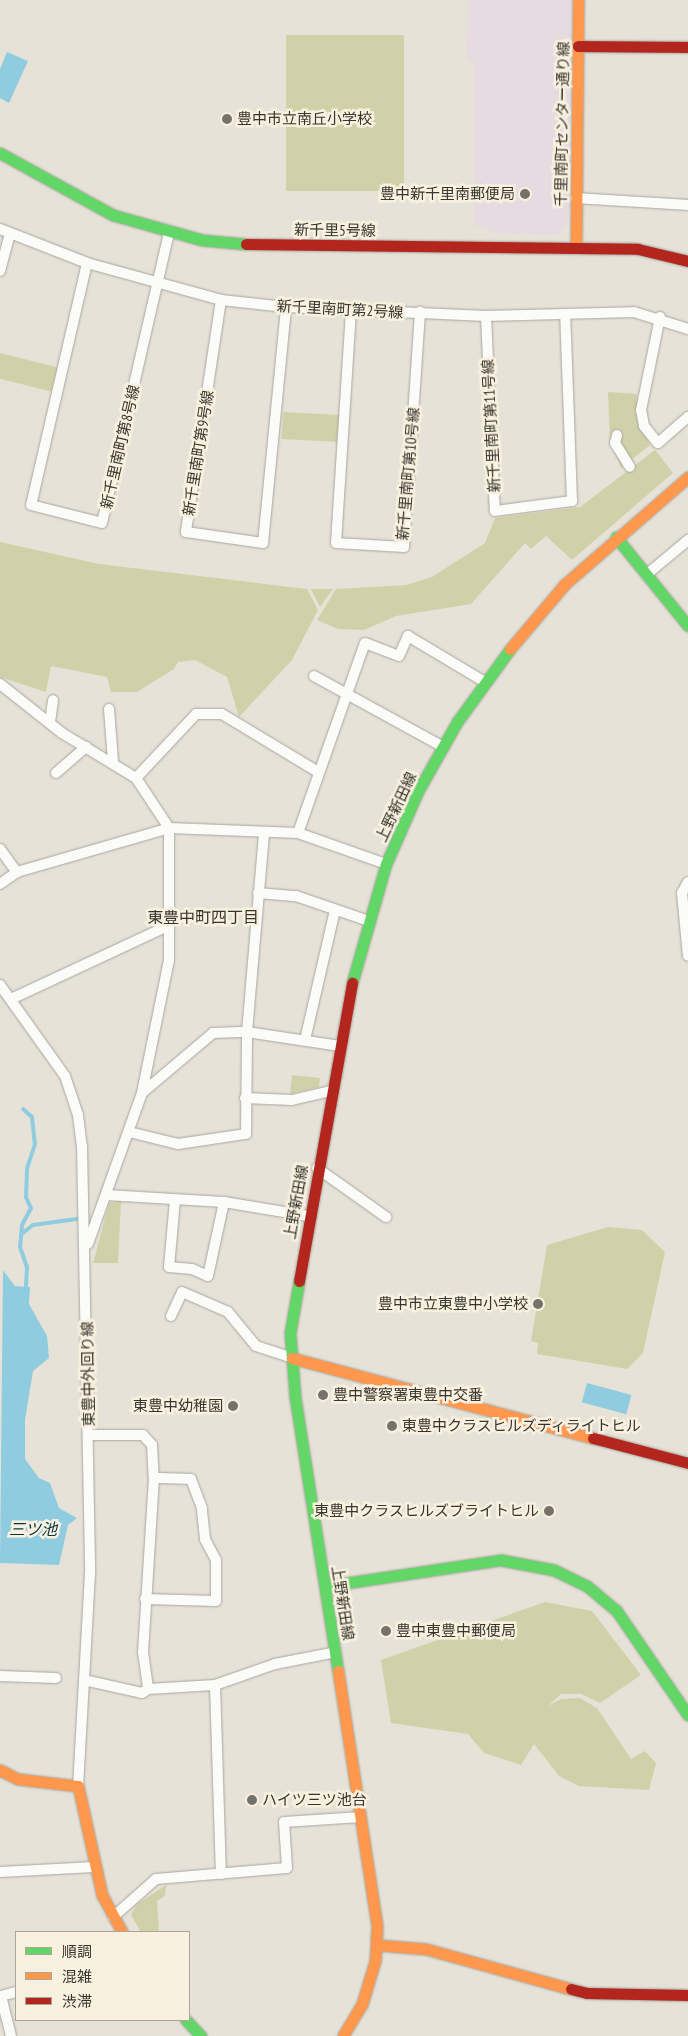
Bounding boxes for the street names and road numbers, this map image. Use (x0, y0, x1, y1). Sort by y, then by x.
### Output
street label: 千里南町センター通り線 (552, 41, 572, 207)
street label: 新千里5号線 (294, 220, 376, 240)
street label: 新千里南町第2号線 (276, 297, 404, 321)
street label: 新千里南町第11号線 (479, 359, 503, 493)
street label: 新千里南町第8号線 (97, 383, 143, 511)
street label: 新千里南町第9号線 (179, 389, 217, 517)
street label: 新千里南町第10号線 (393, 407, 423, 541)
street label: 上野新田線 (372, 769, 420, 845)
street label: 上野新田線 (281, 1164, 311, 1240)
street label: 東豊中外回り線 (78, 1321, 98, 1427)
street label: 上野新田線 (328, 1565, 358, 1641)

